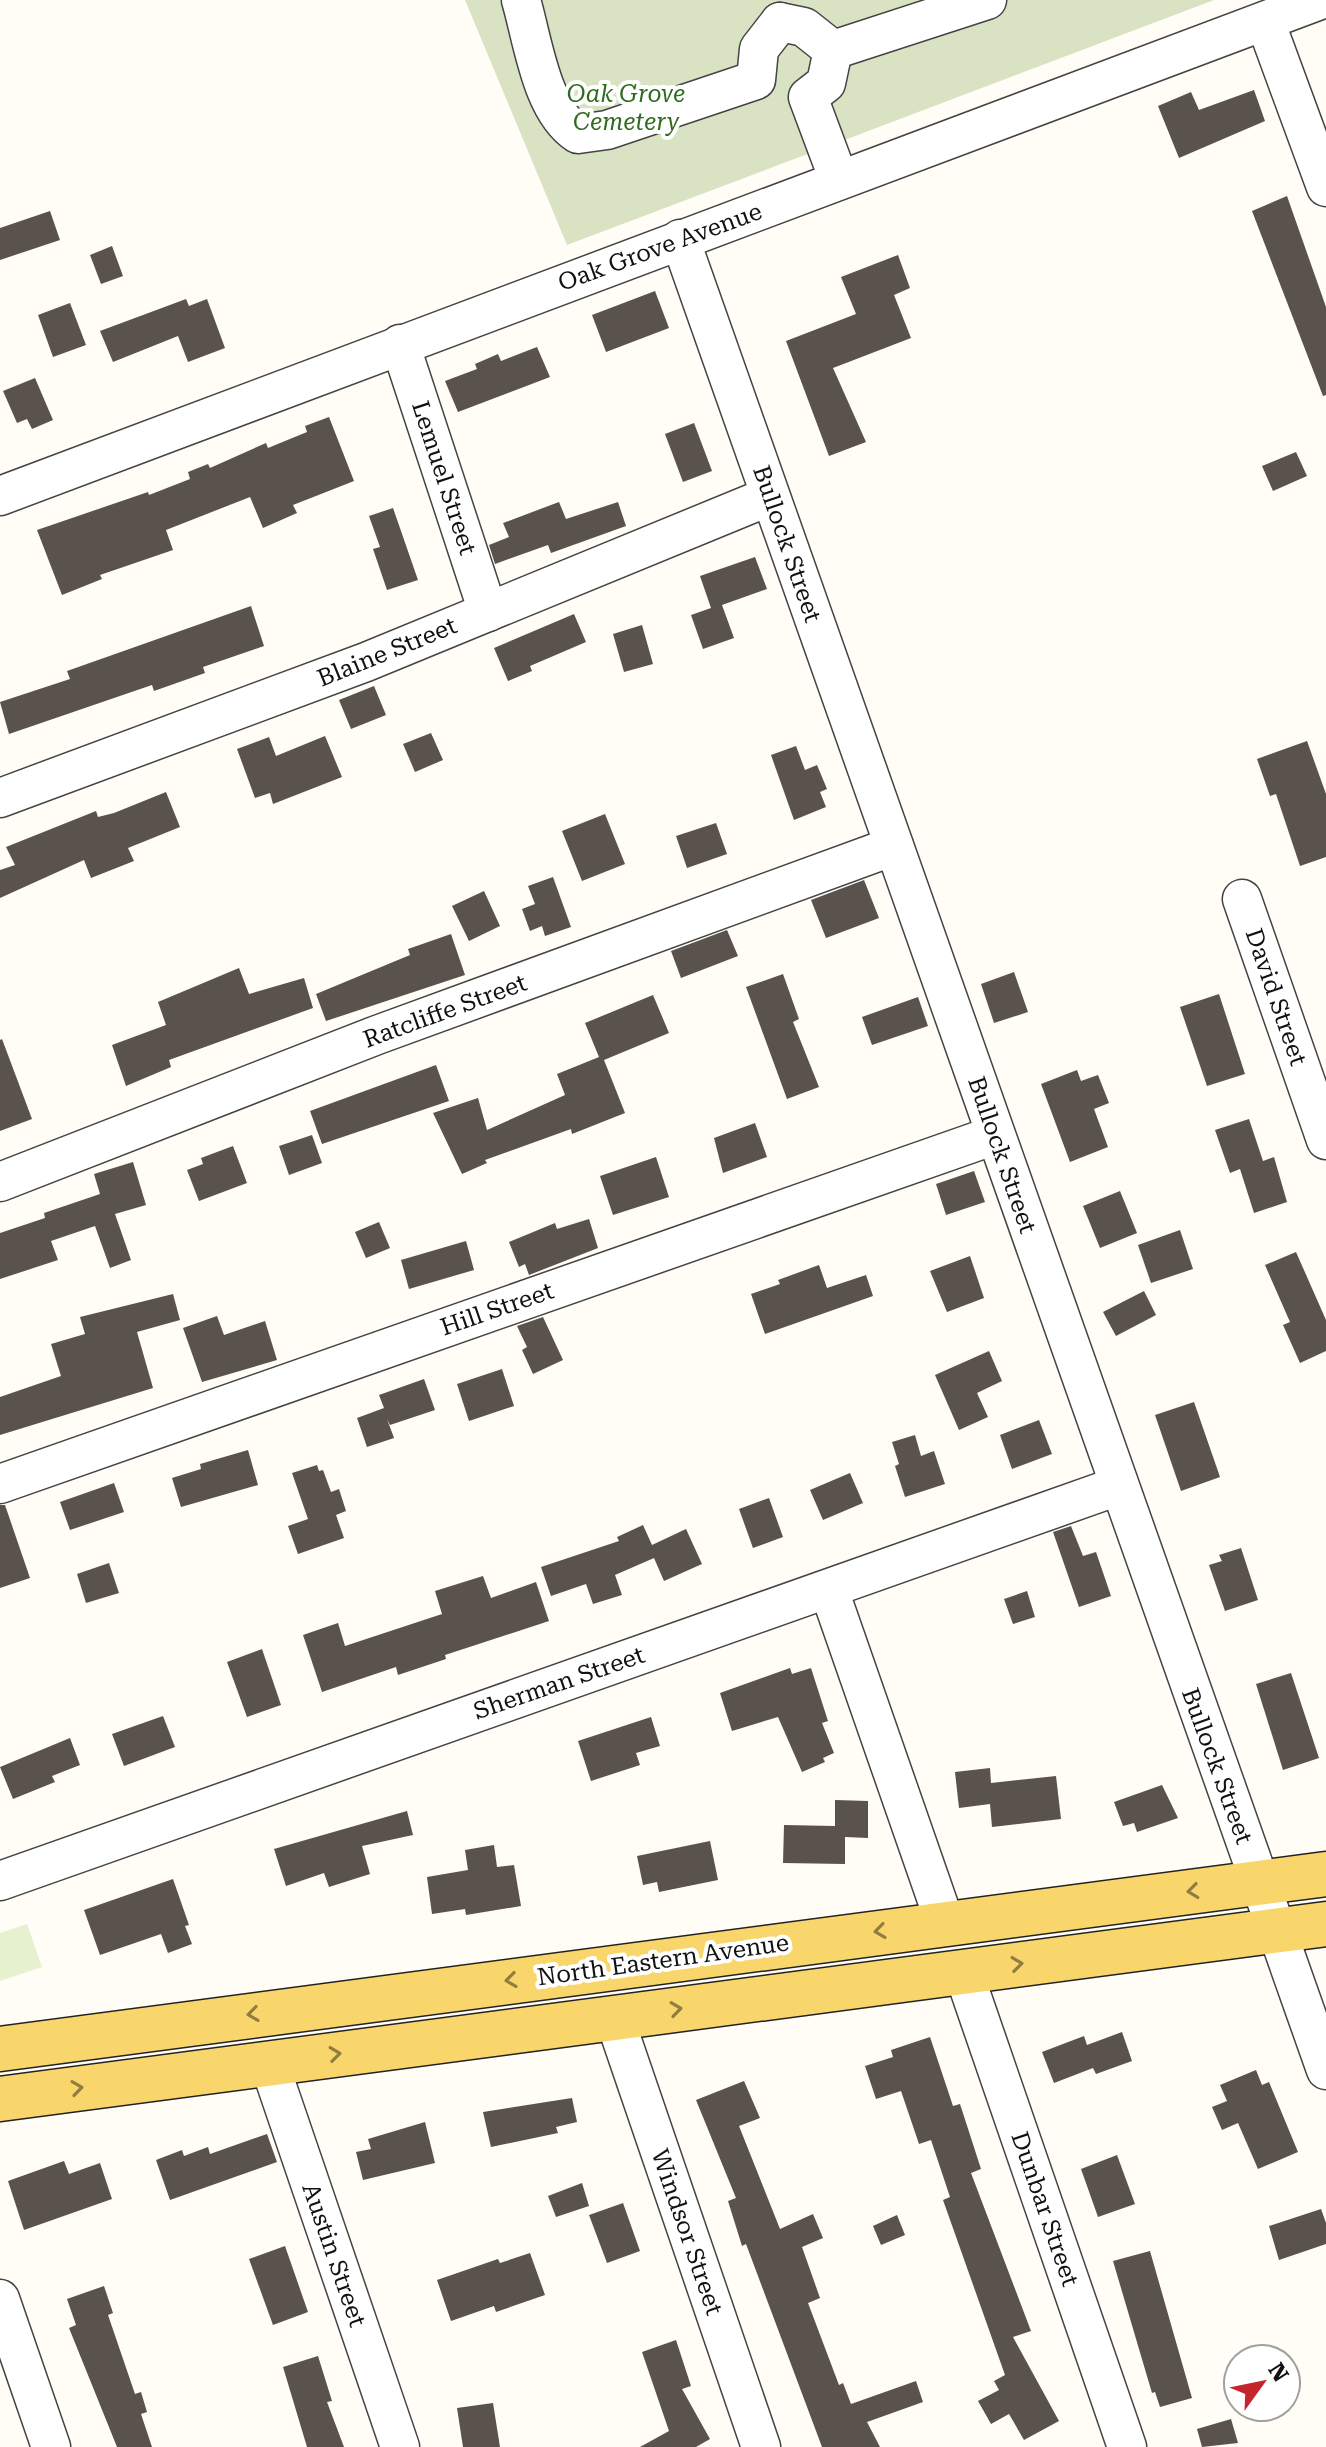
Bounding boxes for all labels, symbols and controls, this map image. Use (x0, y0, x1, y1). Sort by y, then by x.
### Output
park label: Oak Grove Cemetery (567, 80, 685, 136)
street label: Oak Grove Avenue (554, 197, 766, 297)
street label: Lemuel Street (406, 398, 482, 558)
street label: Bullock Street (747, 462, 827, 626)
street label: Blaine Street (313, 611, 461, 693)
street label: David Street (1240, 925, 1312, 1069)
street label: Ratcliffe Street (359, 968, 531, 1054)
street label: Bullock Street (962, 1073, 1042, 1237)
street label: Hill Street (437, 1277, 557, 1341)
street label: Sherman Street (470, 1641, 648, 1725)
street label: Bullock Street (1176, 1684, 1258, 1848)
one-way arrow (1186, 1882, 1200, 1899)
one-way arrow (873, 1923, 886, 1940)
street label: North Eastern Avenue (535, 1928, 791, 1992)
one-way arrow (1010, 1956, 1024, 1973)
one-way arrow (504, 1971, 518, 1988)
one-way arrow (669, 2001, 683, 2018)
one-way arrow (246, 2006, 259, 2023)
one-way arrow (328, 2046, 342, 2063)
one-way arrow (71, 2080, 84, 2097)
street label: Dunbar Street (1005, 2128, 1085, 2290)
street label: Windsor Street (645, 2145, 729, 2319)
street label: Austin Street (296, 2180, 372, 2330)
north arrow (1222, 2343, 1302, 2423)
text: N (1263, 2358, 1293, 2386)

